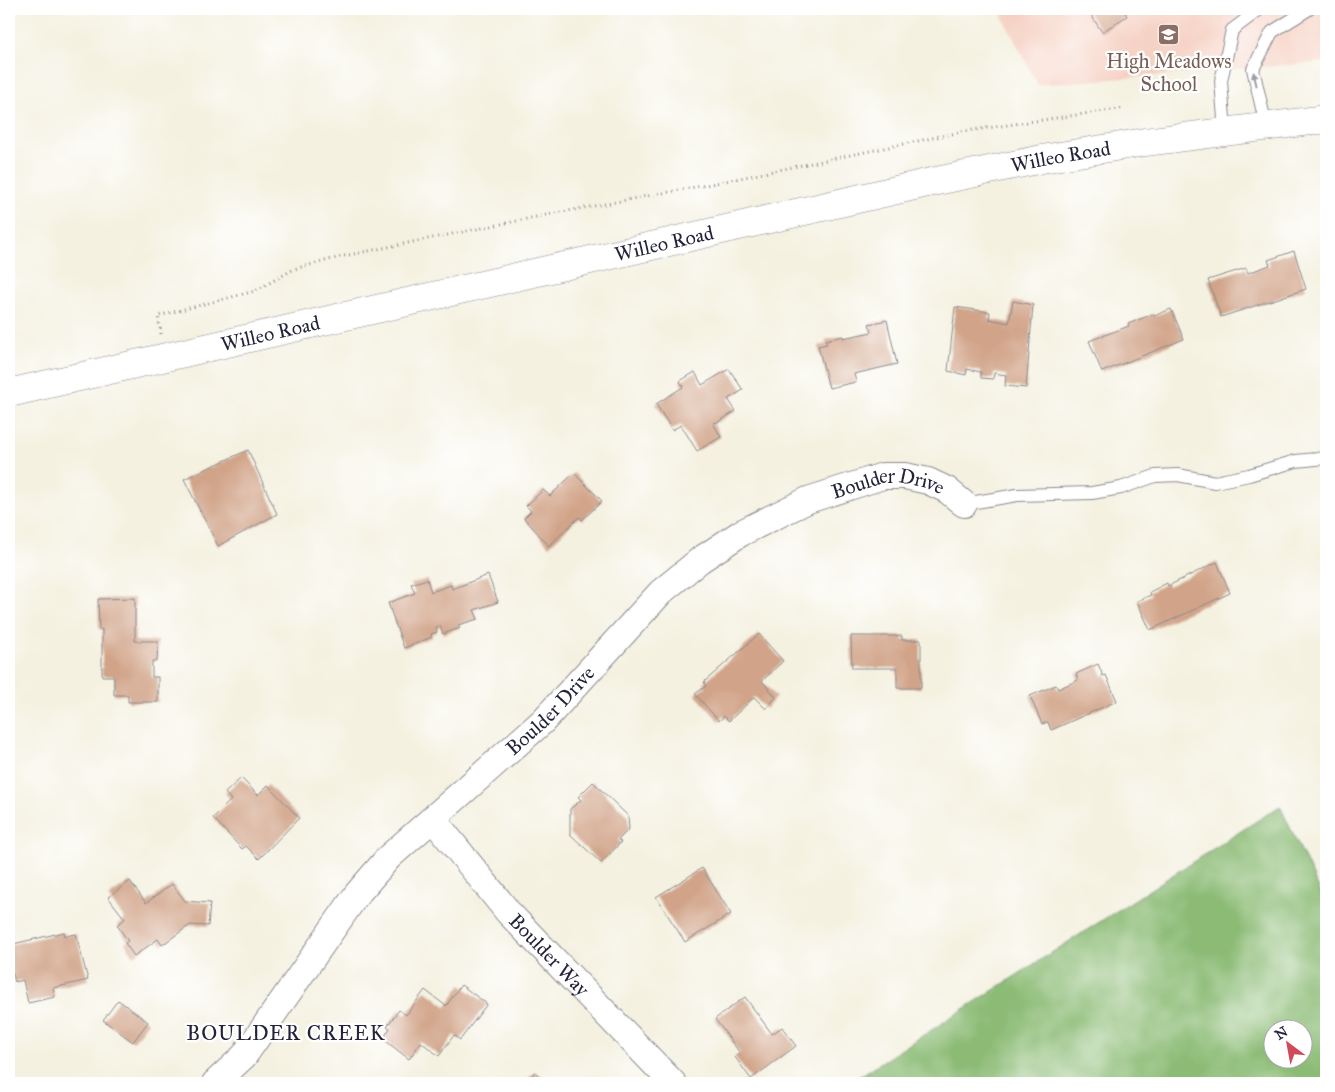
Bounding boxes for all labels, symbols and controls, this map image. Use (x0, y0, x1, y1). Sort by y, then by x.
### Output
school or university icon: High Meadows School (1157, 23, 1181, 47)
place label: High Meadows School (1106, 49, 1232, 96)
one-way arrow (1251, 71, 1259, 86)
street label: Willeo Road (1009, 136, 1112, 177)
street label: Willeo Road (612, 220, 716, 266)
street label: Willeo Road (218, 310, 322, 356)
street label: Boulder Drive (829, 463, 949, 504)
street label: Boulder Drive (501, 661, 599, 760)
street label: Boulder Way (504, 909, 595, 1002)
district label: BOULDER CREEK (186, 1020, 386, 1046)
north arrow (1262, 1020, 1312, 1070)
text: N (1272, 1023, 1291, 1044)

